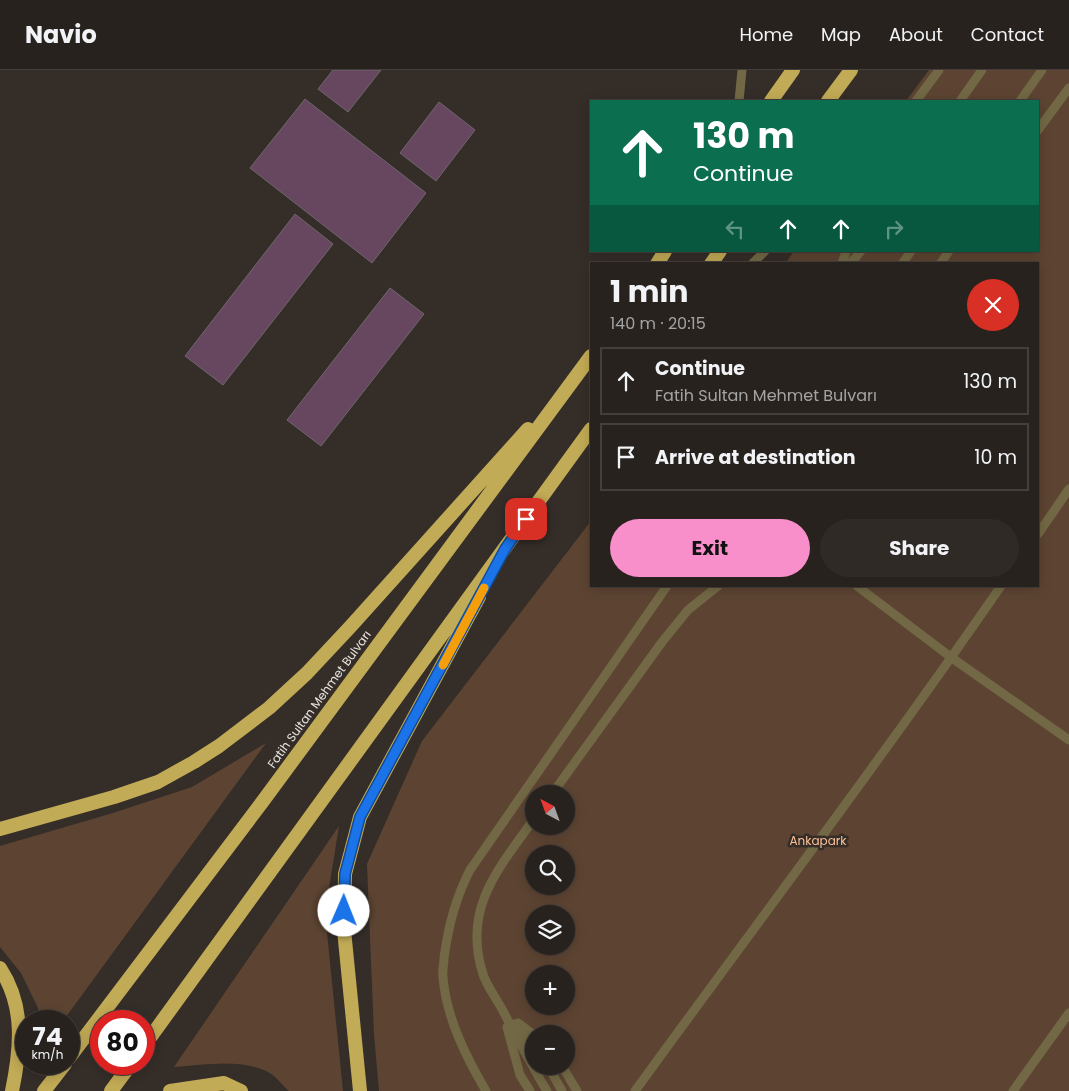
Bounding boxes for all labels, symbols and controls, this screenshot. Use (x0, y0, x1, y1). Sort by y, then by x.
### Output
text: Navio (25, 18, 97, 51)
text: Home (739, 22, 793, 47)
text: Map (821, 22, 861, 47)
text: About (889, 22, 943, 47)
text: Contact (971, 22, 1044, 47)
text: 130 m (693, 111, 795, 160)
icon: ahead (610, 120, 675, 185)
text: Continue (693, 158, 793, 189)
icon: left (721, 215, 749, 243)
icon: ahead (774, 215, 802, 243)
icon: ahead (827, 215, 855, 243)
icon: right (880, 215, 908, 243)
text: 1 min (610, 270, 688, 313)
button: close (967, 279, 1019, 331)
text: 140 m · 20:15 (610, 312, 706, 335)
text: Continue (655, 355, 745, 382)
icon: ahead (612, 367, 640, 395)
text: 130 m (963, 368, 1017, 395)
text: Fatih Sultan Mehmet Bulvarı (655, 384, 877, 407)
icon: arrive (612, 443, 640, 471)
text: Arrive at destination (655, 444, 856, 471)
text: 10 m (974, 444, 1017, 471)
pin (505, 498, 547, 540)
icon: arrive (512, 505, 540, 533)
button: Exit (610, 519, 810, 577)
button: Share (820, 519, 1019, 577)
street label: Fatih Sultan Mehmet Bulvarı (263, 627, 375, 771)
north arrow (525, 785, 575, 835)
map controls (525, 785, 575, 1075)
park label: Ankapark (790, 832, 847, 849)
button: search (525, 845, 575, 895)
position arrow (317, 884, 369, 936)
button: layers (525, 905, 575, 955)
button: + (525, 965, 575, 1015)
speed limit sign: 80 (90, 1010, 155, 1075)
text: 74 (32, 1019, 63, 1054)
button: − (525, 1025, 575, 1075)
text: km/h (32, 1046, 63, 1063)

